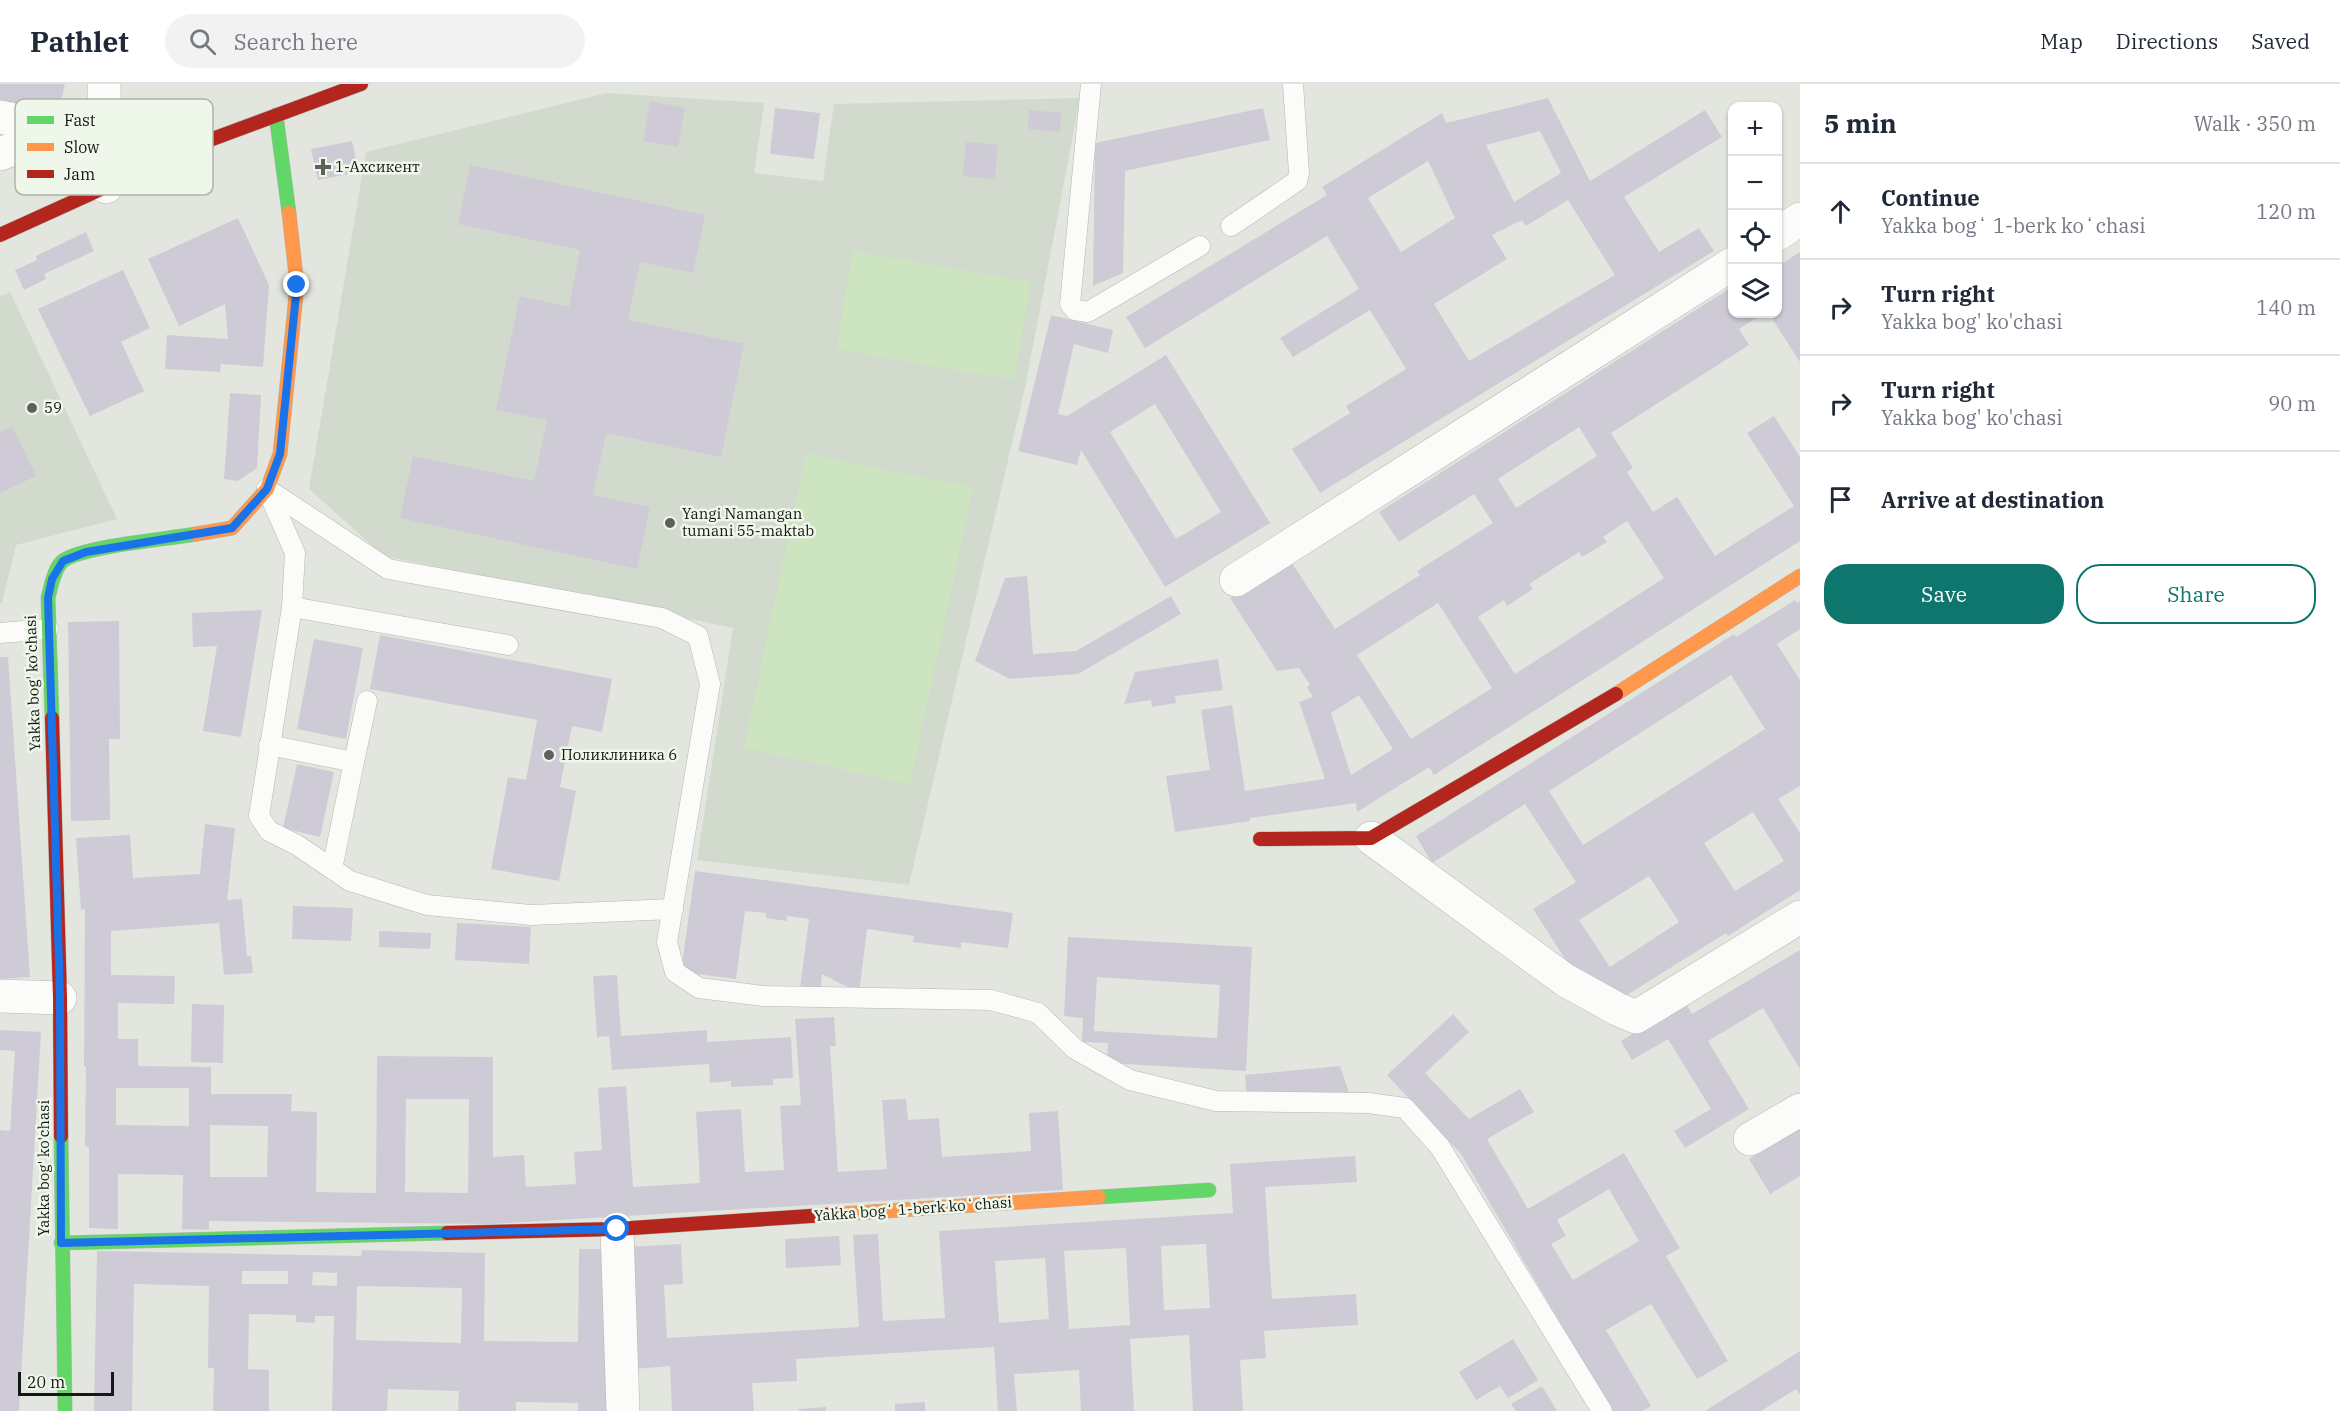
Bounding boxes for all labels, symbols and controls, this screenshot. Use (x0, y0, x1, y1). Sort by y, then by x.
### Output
search box (165, 14, 585, 68)
text: Pathlet (30, 23, 129, 60)
icon: search (186, 25, 219, 58)
text: Search here (234, 27, 358, 56)
text: Map (2040, 27, 2083, 55)
text: Directions (2116, 27, 2218, 55)
text: Saved (2251, 27, 2310, 55)
legend (15, 99, 213, 195)
map controls (1728, 102, 1782, 318)
button: + (1728, 102, 1782, 156)
text: 5 min (1824, 106, 1897, 140)
text: Fast (64, 110, 96, 130)
text: Walk · 350 m (2194, 110, 2316, 137)
text: Slow (64, 137, 100, 157)
button: − (1728, 156, 1782, 210)
place label: 1-Ахсикент (335, 157, 420, 176)
marker: 1-Ахсикент (316, 160, 330, 174)
text: Jam (64, 164, 95, 184)
text: Continue (1881, 183, 1980, 212)
icon: ahead (1824, 195, 1857, 228)
text: 120 m (2256, 198, 2316, 225)
button: locate (1728, 210, 1782, 264)
text: Yakka bogʻ 1-berk koʻchasi (1881, 212, 2145, 239)
button: layers (1728, 264, 1782, 318)
route end (283, 271, 309, 297)
text: Turn right (1881, 279, 1995, 308)
icon: right (1824, 291, 1857, 324)
text: 140 m (2256, 294, 2316, 321)
text: Yakka bog' ko'chasi (1881, 308, 2063, 335)
text: Turn right (1881, 375, 1995, 404)
icon: right (1824, 387, 1857, 420)
text: 90 m (2268, 390, 2316, 417)
place label: 59 (44, 398, 62, 417)
marker: 59 (25, 401, 39, 415)
text: Yakka bog' ko'chasi (1881, 404, 2063, 431)
icon: arrive (1824, 483, 1857, 516)
text: Arrive at destination (1881, 485, 2104, 514)
place label: Yangi Namangan tumani 55-maktab (682, 504, 814, 540)
marker: Yangi Namangan tumani 55-maktab (663, 516, 677, 530)
button: Save (1824, 564, 2064, 624)
button: Share (2076, 564, 2316, 624)
street label: Yakka bog' ko'chasi (21, 614, 44, 751)
place label: Поликлиника 6 (561, 745, 677, 764)
marker: Поликлиника 6 (542, 748, 556, 762)
street label: Yakka bog' ko'chasi (34, 1100, 53, 1236)
street label: Yakka bogʻ 1-berk koʻchasi (813, 1192, 1013, 1225)
route start (603, 1215, 629, 1241)
scale bar (18, 1369, 114, 1396)
text: 20 m (27, 1372, 65, 1392)

